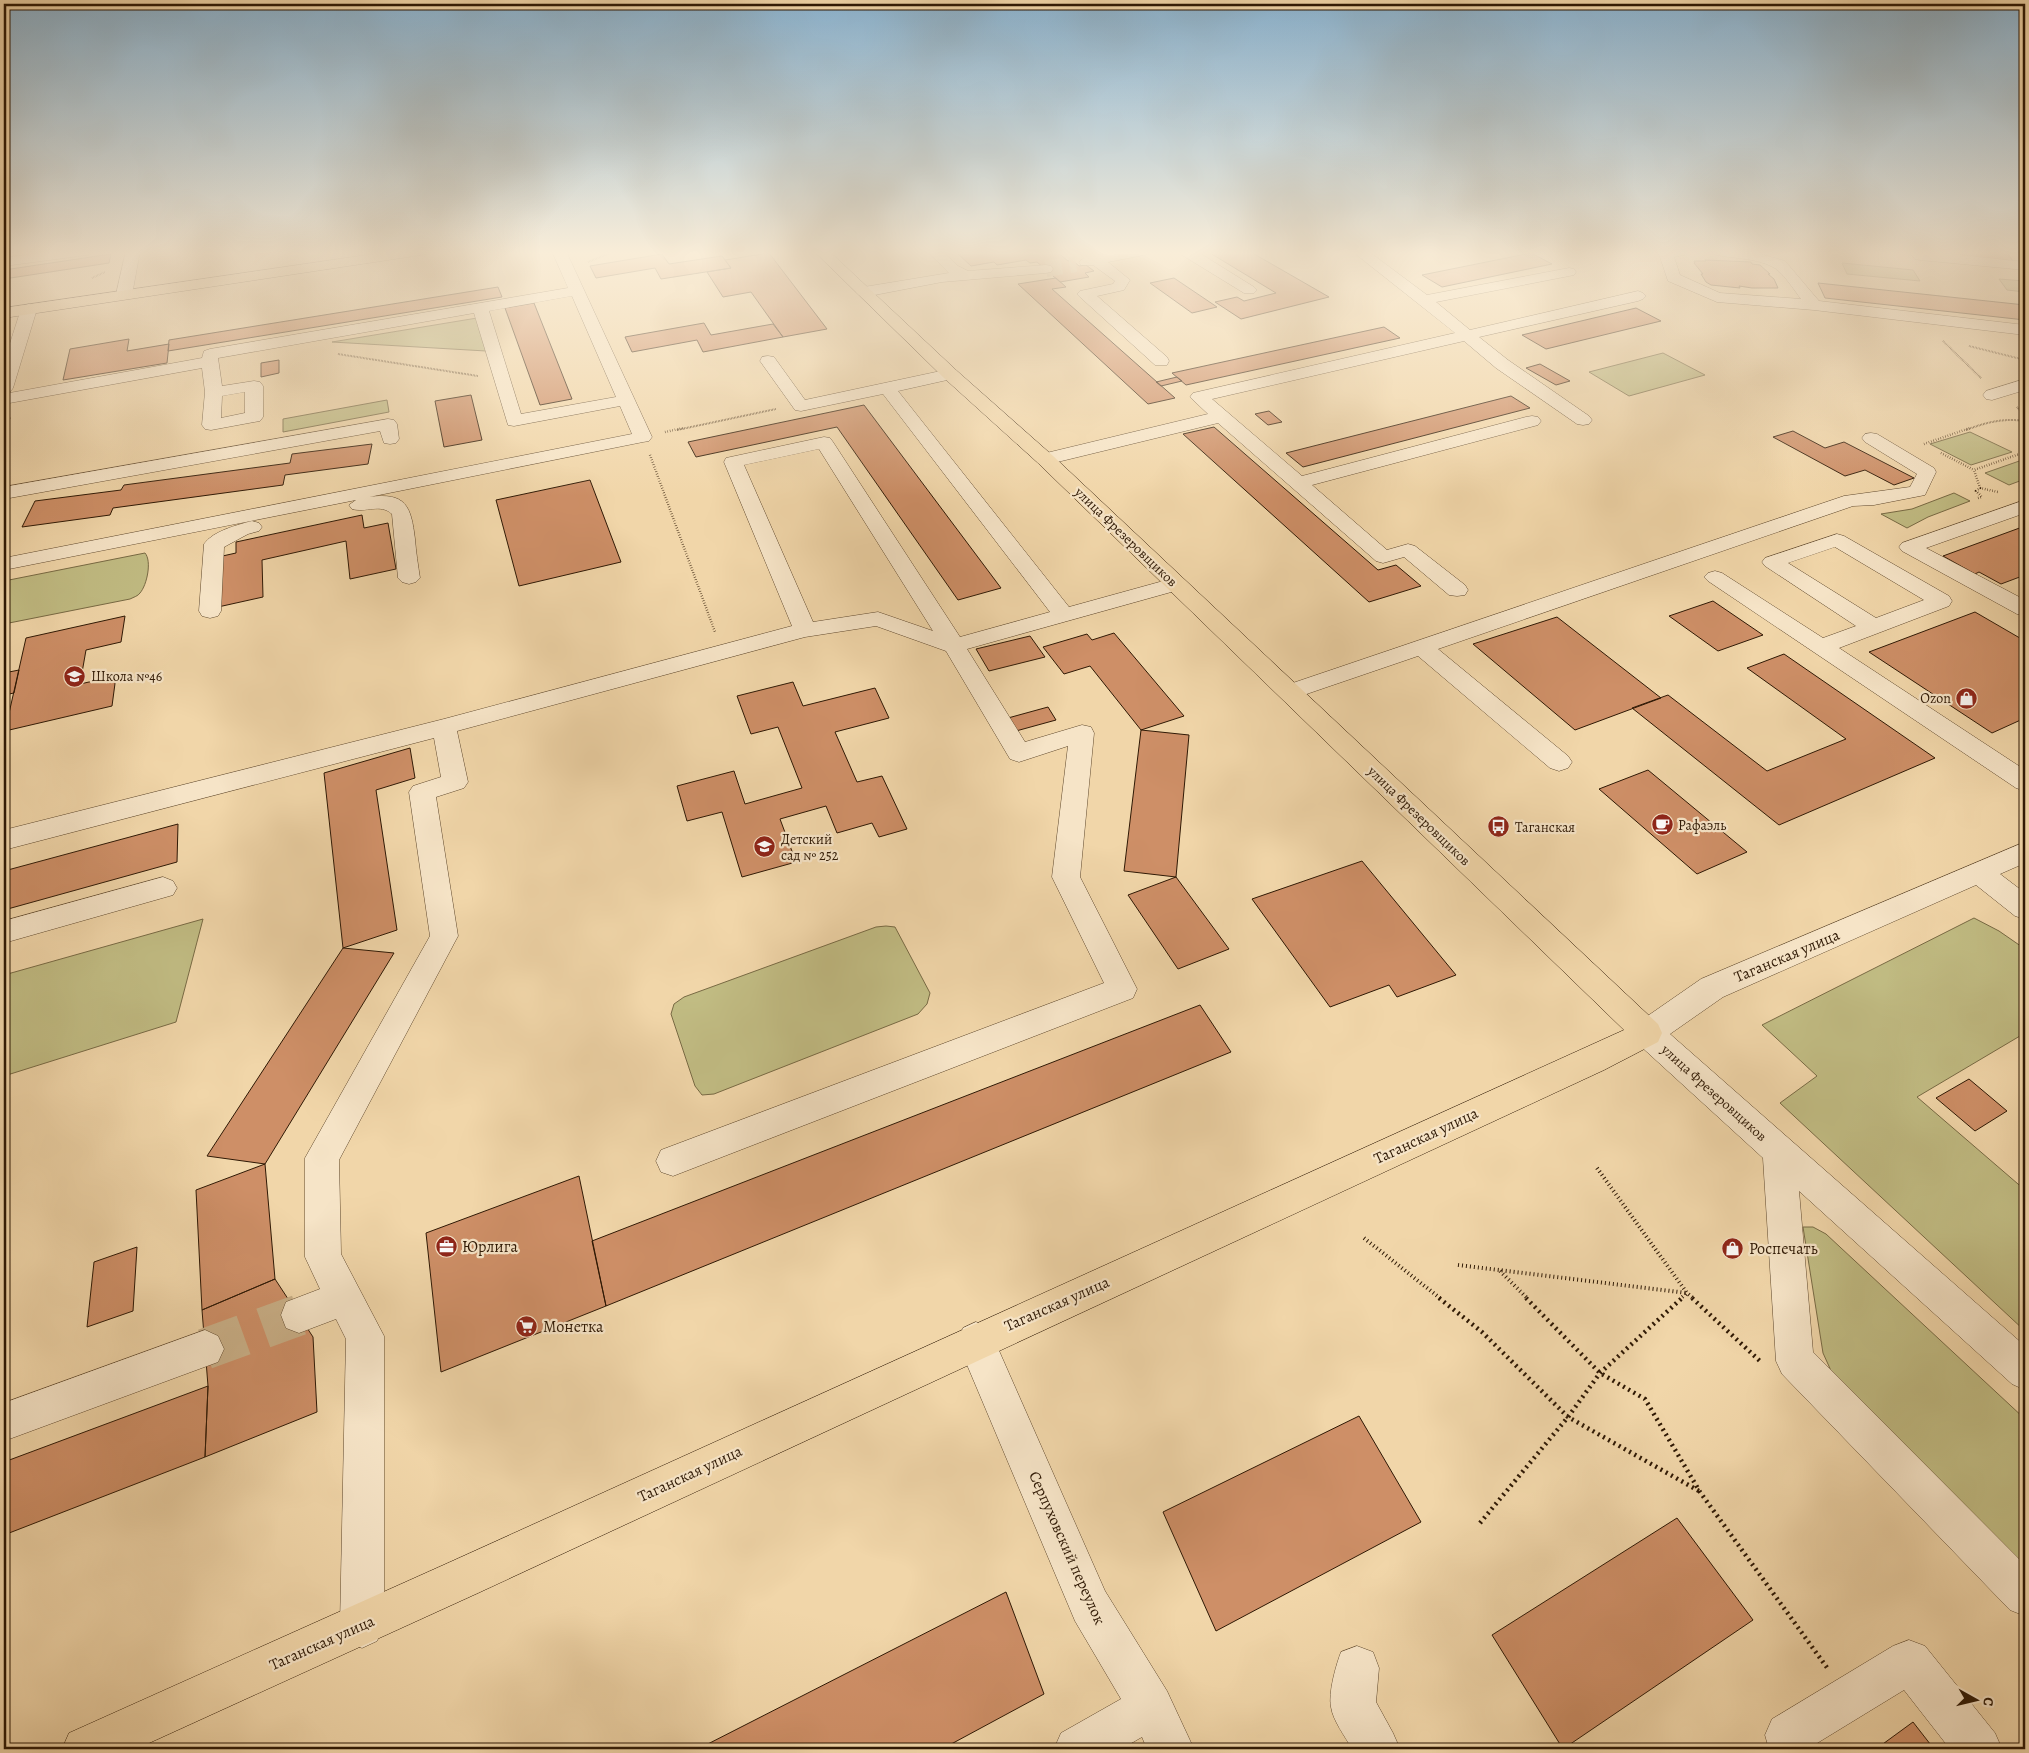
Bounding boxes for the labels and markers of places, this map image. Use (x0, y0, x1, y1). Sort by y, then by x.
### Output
school or university icon: Школа №46 (63, 664, 87, 688)
place label: Школа №46 (91, 667, 162, 686)
shop icon: Ozon (1955, 686, 1979, 710)
place label: Ozon (1920, 689, 1951, 708)
cafe icon: Рафаэль (1650, 813, 1674, 837)
bus stop icon: Таганская (1487, 815, 1511, 839)
place label: Рафаэль (1678, 816, 1726, 835)
place label: Таганская (1515, 818, 1575, 837)
place label: Детский сад № 252 (781, 830, 839, 865)
school or university icon: Детский сад № 252 (753, 835, 777, 859)
office icon: Юрлига (434, 1235, 458, 1259)
place label: Юрлига (462, 1236, 518, 1258)
shop icon: Роспечать (1721, 1237, 1745, 1261)
place label: Роспечать (1749, 1238, 1818, 1260)
supermarket icon: Монетка (515, 1315, 539, 1339)
place label: Монетка (543, 1316, 604, 1338)

